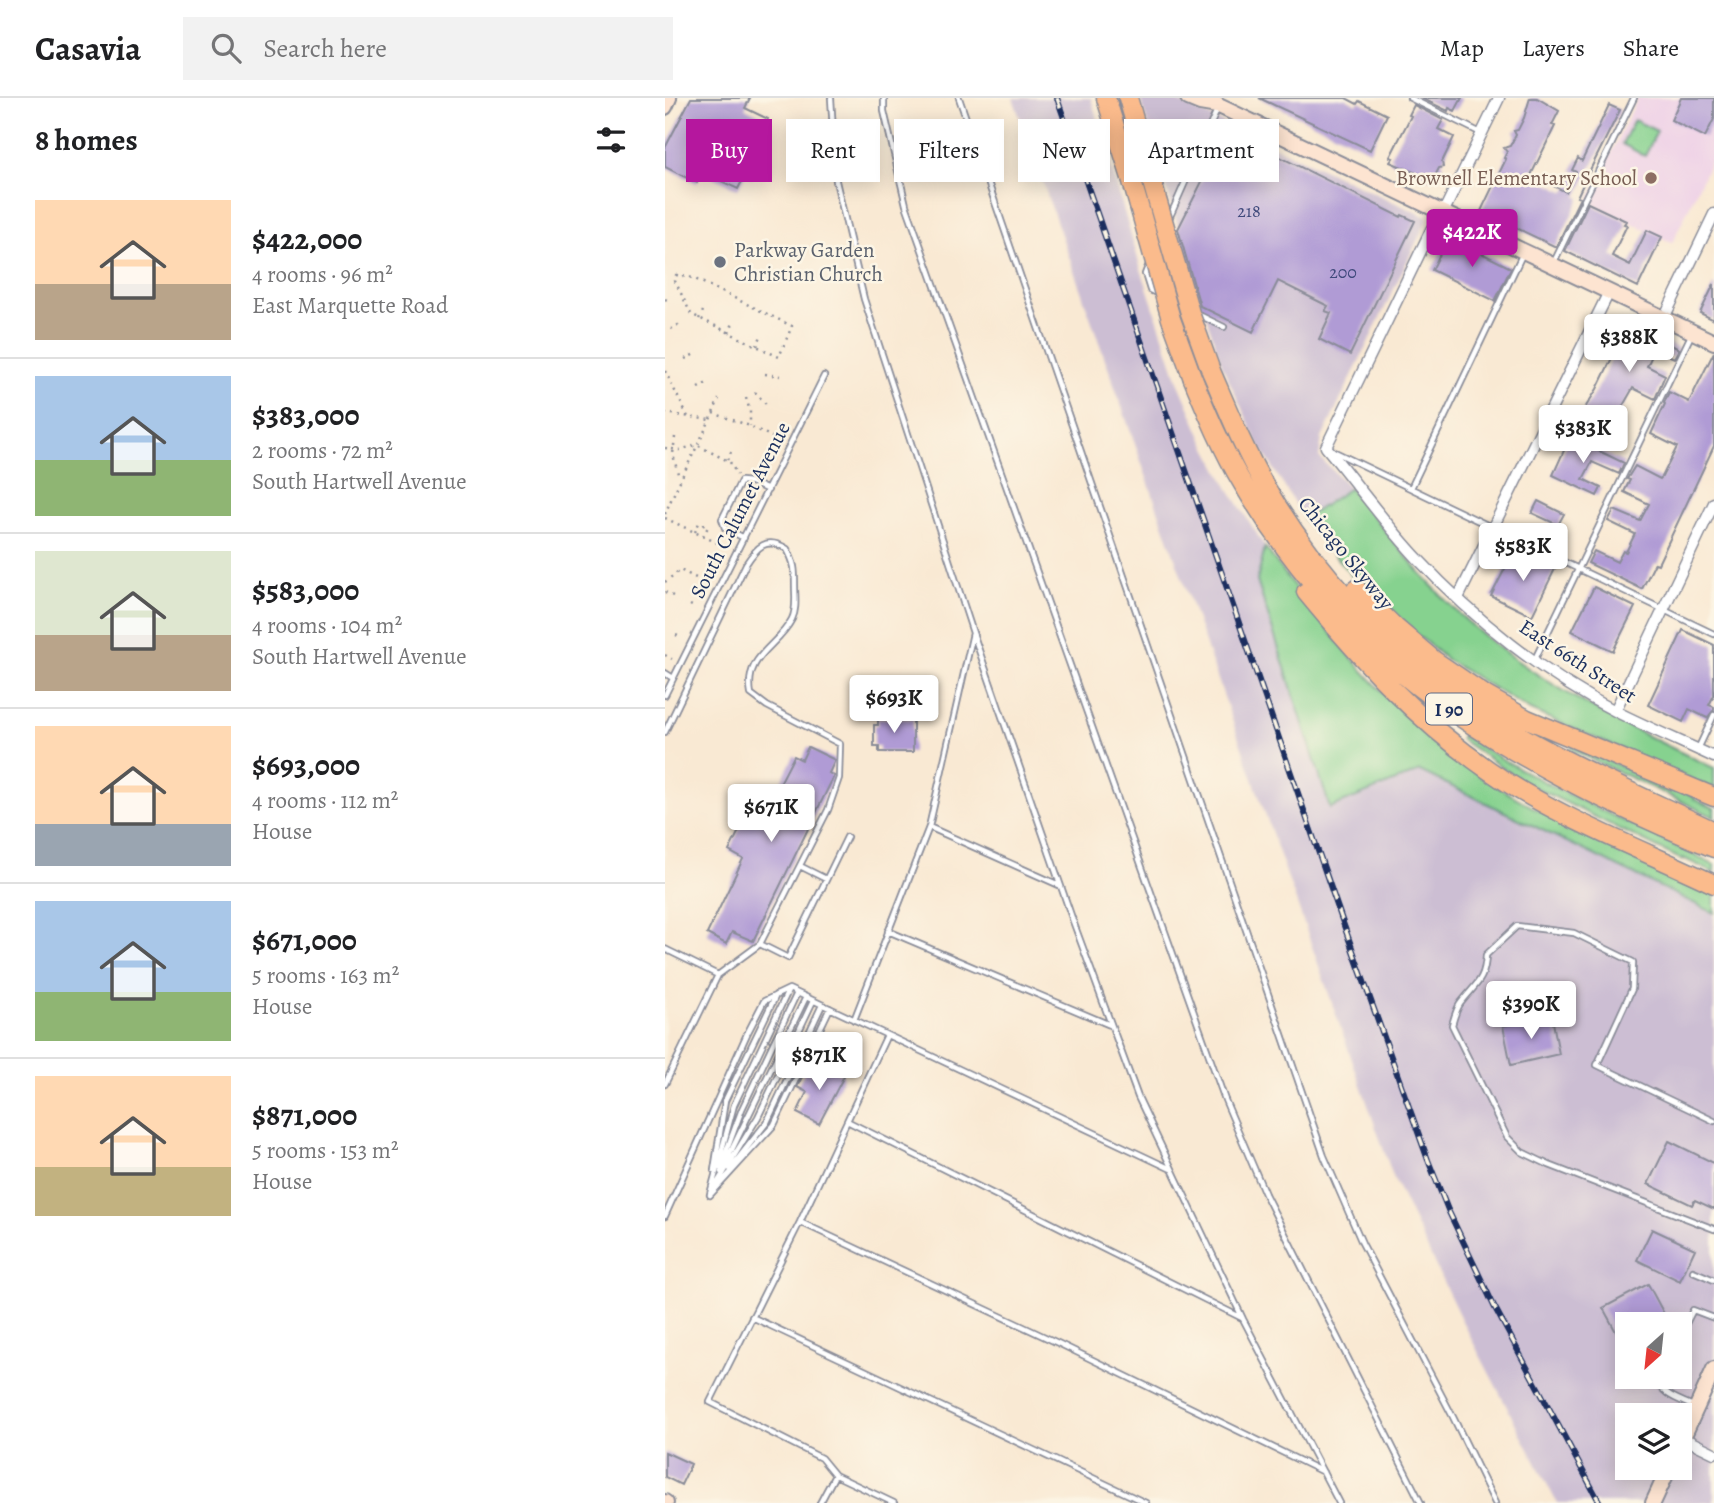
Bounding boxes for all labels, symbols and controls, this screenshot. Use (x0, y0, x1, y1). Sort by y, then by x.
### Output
search box (183, 17, 673, 80)
text: Casavia (35, 26, 141, 71)
icon: search (207, 29, 245, 67)
text: Search here (263, 31, 387, 66)
text: Map (1440, 32, 1484, 64)
text: Layers (1522, 32, 1585, 64)
text: Share (1623, 32, 1679, 64)
chip: Buy (686, 119, 772, 182)
chip: Rent (786, 119, 880, 182)
chip: Filters (894, 119, 1004, 182)
chip: New (1018, 119, 1110, 182)
chip: Apartment (1124, 119, 1279, 182)
text: 8 homes (35, 120, 138, 160)
icon: filters (592, 121, 630, 159)
place label: Brownell Elementary School (1396, 164, 1637, 192)
marker: Brownell Elementary School (1643, 170, 1659, 186)
house number: 218 (1237, 199, 1261, 223)
pin: $422K (1423, 209, 1521, 269)
text: $422K (1443, 216, 1501, 247)
text: $422,000 (252, 219, 362, 259)
icon: home (91, 228, 175, 312)
place label: Parkway Garden Christian Church (734, 236, 883, 288)
marker: Parkway Garden Christian Church (712, 254, 728, 270)
text: 4 rooms · 96 m² (252, 259, 393, 290)
house number: 200 (1329, 260, 1357, 284)
text: East Marquette Road (252, 290, 448, 321)
pin: $388K (1580, 314, 1678, 374)
text: $388K (1600, 321, 1658, 352)
text: $383,000 (252, 395, 360, 435)
icon: home (91, 404, 175, 488)
pin: $383K (1534, 406, 1632, 465)
text: $383K (1555, 412, 1611, 443)
street label: South Calumet Avenue (683, 417, 797, 603)
text: 2 rooms · 72 m² (252, 435, 393, 466)
text: South Hartwell Avenue (252, 466, 466, 497)
street label: Chicago Skyway (1292, 491, 1401, 616)
pin: $583K (1474, 524, 1572, 583)
text: $583K (1495, 530, 1551, 561)
text: $583,000 (252, 570, 359, 610)
icon: home (91, 579, 175, 663)
text: 4 rooms · 104 m² (252, 610, 402, 641)
street label: East 66th Street (1514, 613, 1642, 709)
text: South Hartwell Avenue (252, 641, 466, 672)
pin: $693K (845, 676, 943, 735)
text: $693K (865, 682, 923, 713)
road number: I 90 (1426, 694, 1472, 724)
text: $693,000 (252, 745, 360, 785)
icon: home (91, 754, 175, 838)
pin: $671K (722, 784, 820, 844)
text: 4 rooms · 112 m² (252, 785, 398, 816)
text: $671K (744, 791, 798, 822)
text: House (252, 816, 312, 847)
text: $671,000 (252, 920, 357, 960)
icon: home (91, 929, 175, 1013)
text: 5 rooms · 163 m² (252, 960, 399, 991)
pin: $390K (1482, 982, 1580, 1041)
text: $390K (1502, 988, 1560, 1019)
text: House (252, 991, 312, 1022)
pin: $871K (770, 1032, 868, 1092)
text: $871K (792, 1039, 846, 1070)
text: $871,000 (252, 1095, 357, 1135)
icon: home (91, 1104, 175, 1188)
text: 5 rooms · 153 m² (252, 1135, 399, 1166)
text: House (252, 1166, 312, 1197)
north arrow (1615, 1312, 1692, 1390)
map controls (1615, 1312, 1692, 1480)
button: layers (1615, 1403, 1692, 1480)

